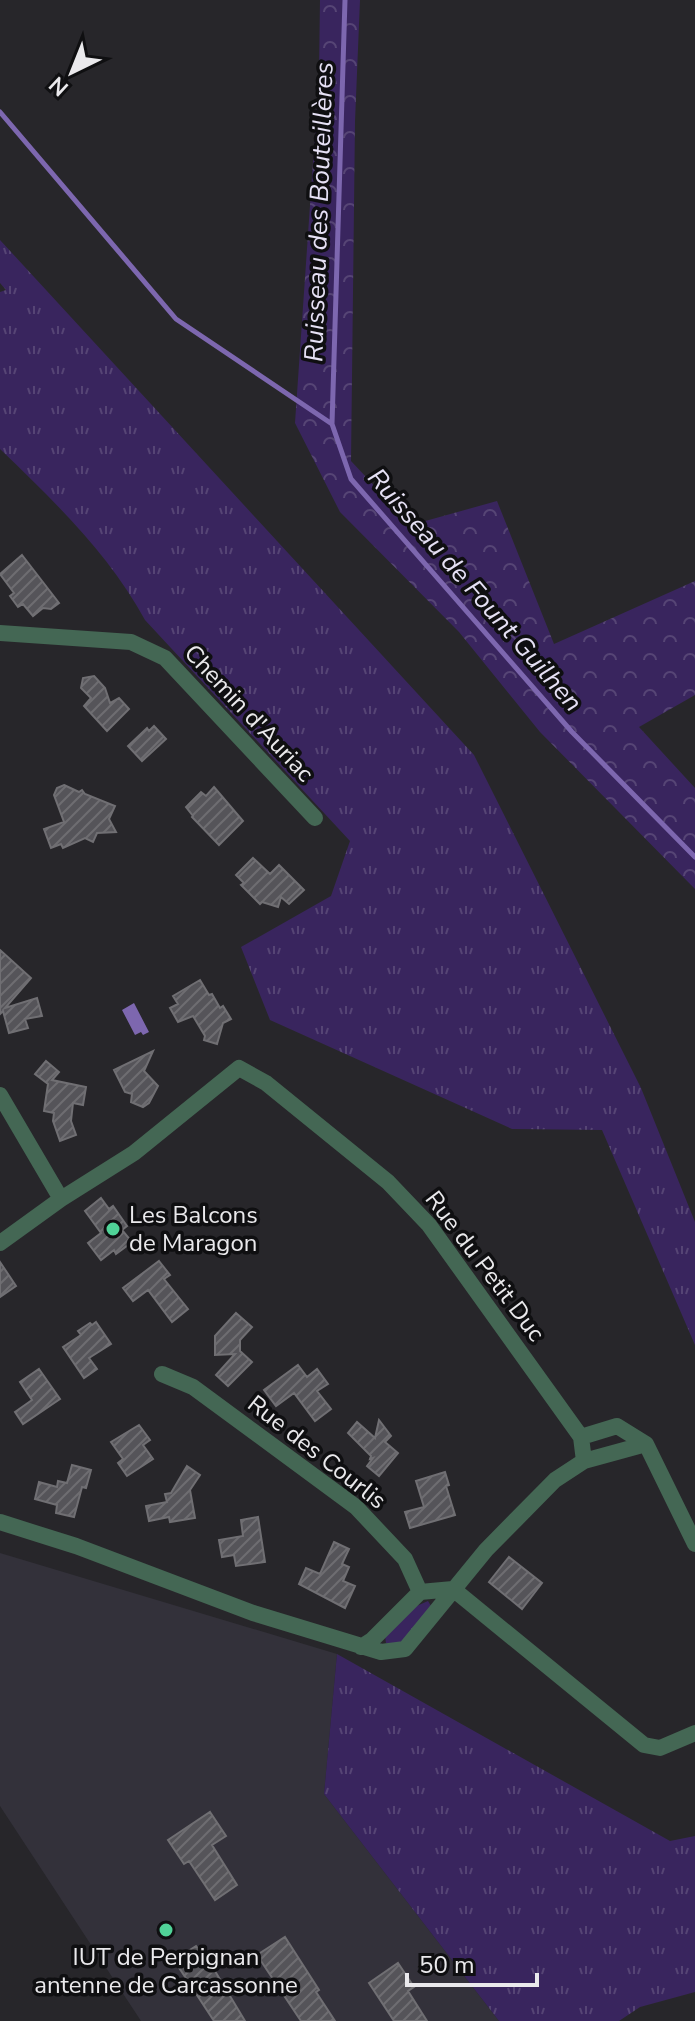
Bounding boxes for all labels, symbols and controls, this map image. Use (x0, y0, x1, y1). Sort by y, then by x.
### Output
north arrow (32, 32, 112, 112)
water label: Ruisseau des Bouteillères (296, 61, 342, 363)
text: N (43, 69, 75, 102)
water label: Ruisseau de Fount Guilhen (360, 461, 590, 719)
street label: Chemin d'Auriac (177, 637, 321, 789)
street label: Rue du Petit Duc (418, 1184, 552, 1348)
place label: Les Balcons de Maragon (129, 1199, 258, 1259)
marker: Les Balcons de Maragon (104, 1220, 122, 1238)
street label: Rue des Courlis (241, 1388, 393, 1516)
marker: IUT de Perpignan antenne de Carcassonne (157, 1921, 175, 1939)
scale bar (407, 1937, 537, 1987)
place label: IUT de Perpignan antenne de Carcassonne (34, 1941, 298, 2001)
text: 50 m (419, 1949, 475, 1981)

